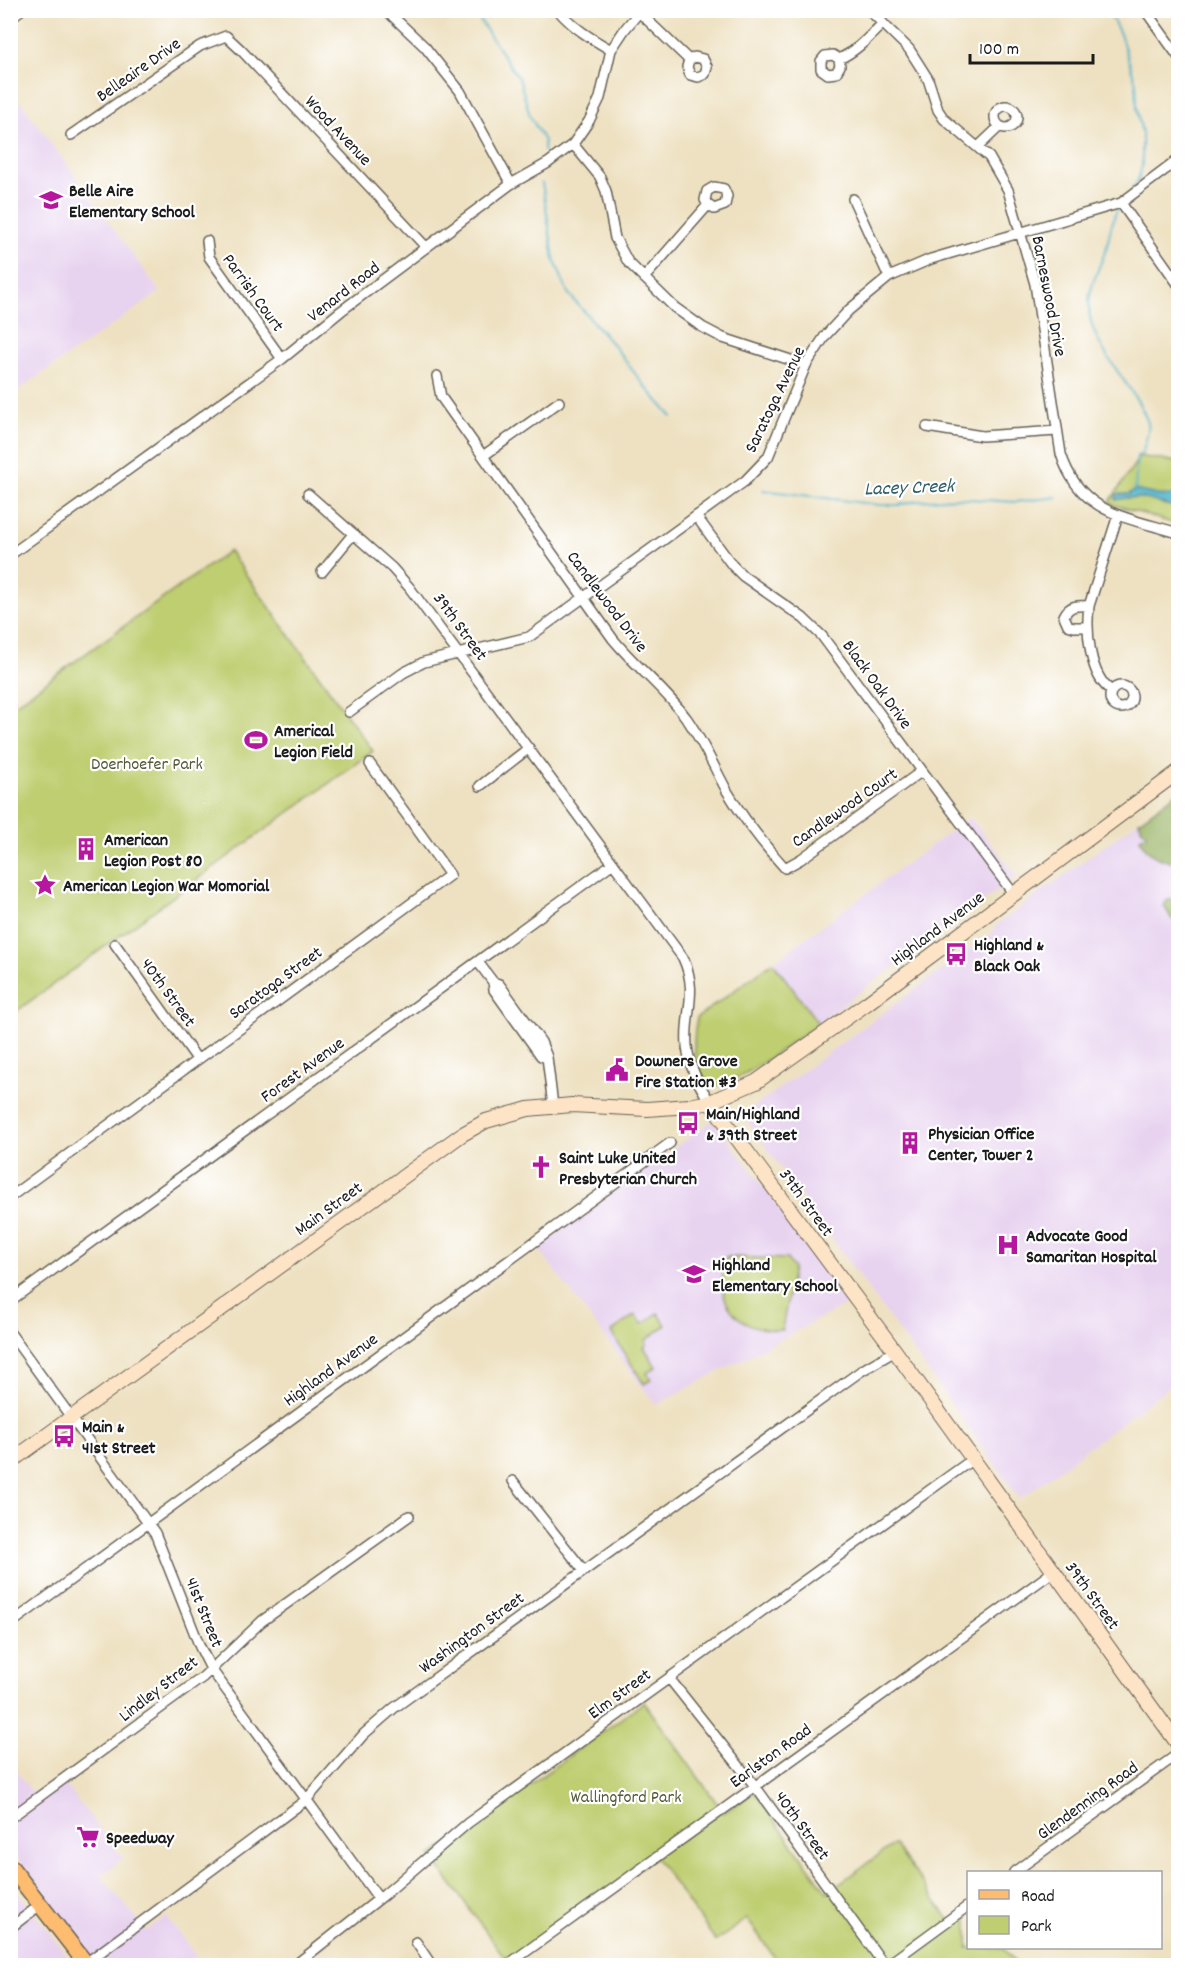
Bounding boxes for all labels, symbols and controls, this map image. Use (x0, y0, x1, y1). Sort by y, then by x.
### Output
scale bar (970, 27, 1093, 65)
street label: Belleaire Drive (92, 33, 187, 109)
text: 100 m (979, 38, 1019, 63)
street label: Wood Avenue (298, 91, 376, 173)
place label: Belle Aire Elementary School (69, 180, 196, 226)
school or university icon: Belle Aire Elementary School (38, 187, 64, 213)
street label: Barneswood Drive (1024, 234, 1072, 359)
street label: Parrish Court (215, 249, 289, 338)
street label: Venard Road (303, 257, 386, 329)
street label: Saratoga Avenue (740, 342, 813, 458)
water label: Lacey Creek (864, 473, 956, 505)
street label: Candlewood Drive (560, 547, 652, 658)
street label: 39th Street (426, 588, 493, 667)
street label: Black Oak Drive (835, 636, 917, 735)
place label: Americal Legion Field (274, 720, 353, 766)
sports icon: Americal Legion Field (243, 727, 269, 753)
park label: Doerhoefer Park (91, 753, 203, 778)
street label: Candlewood Court (787, 763, 904, 855)
place label: American Legion Post 80 (104, 829, 202, 875)
building icon: American Legion Post 80 (73, 836, 99, 862)
place icon: American Legion War Momorial (32, 872, 58, 898)
place label: American Legion War Momorial (63, 875, 270, 900)
street label: Highland Avenue (886, 886, 991, 974)
place label: Highland & Black Oak (974, 934, 1044, 980)
street label: Saratoga Street (224, 941, 329, 1027)
bus stop icon: Highland & Black Oak (943, 941, 969, 967)
street label: 40th Street (133, 954, 201, 1033)
street label: Forest Avenue (256, 1032, 351, 1110)
place label: Downers Grove Fire Station #3 (635, 1050, 738, 1096)
public building icon: Downers Grove Fire Station #3 (604, 1057, 630, 1083)
place label: Main/Highland & 39th Street (706, 1103, 800, 1149)
bus stop icon: Main/Highland & 39th Street (675, 1110, 701, 1136)
place label: Physician Office Center, Tower 2 (928, 1123, 1035, 1169)
building icon: Physician Office Center, Tower 2 (897, 1130, 923, 1156)
place label: Saint Luke United Presbyterian Church (559, 1147, 697, 1193)
church icon: Saint Luke United Presbyterian Church (528, 1154, 554, 1180)
street label: 39th Street (772, 1164, 839, 1243)
street label: Main Street (290, 1177, 369, 1243)
place label: Advocate Good Samaritan Hospital (1026, 1225, 1157, 1271)
hospital icon: Advocate Good Samaritan Hospital (995, 1232, 1021, 1258)
place label: Highland Elementary School (712, 1254, 839, 1300)
school or university icon: Highland Elementary School (681, 1261, 707, 1287)
street label: Highland Avenue (279, 1328, 384, 1414)
place label: Main & 41st Street (82, 1416, 156, 1462)
bus stop icon: Main & 41st Street (51, 1423, 77, 1449)
street label: 39th Street (1058, 1557, 1125, 1636)
street label: 41st Street (177, 1574, 228, 1652)
street label: Washington Street (415, 1587, 531, 1681)
street label: Lindley Street (114, 1651, 205, 1729)
street label: Elm Street (584, 1663, 658, 1726)
street label: Earlston Road (725, 1719, 818, 1795)
street label: Glendenning Road (1033, 1757, 1144, 1847)
park label: Wallingford Park (570, 1786, 682, 1811)
street label: 40th Street (767, 1787, 835, 1866)
supermarket icon: Speedway (75, 1824, 101, 1850)
place label: Speedway (106, 1827, 175, 1852)
legend (967, 1871, 1162, 1949)
text: Road (1021, 1885, 1055, 1910)
text: Park (1021, 1915, 1052, 1940)

